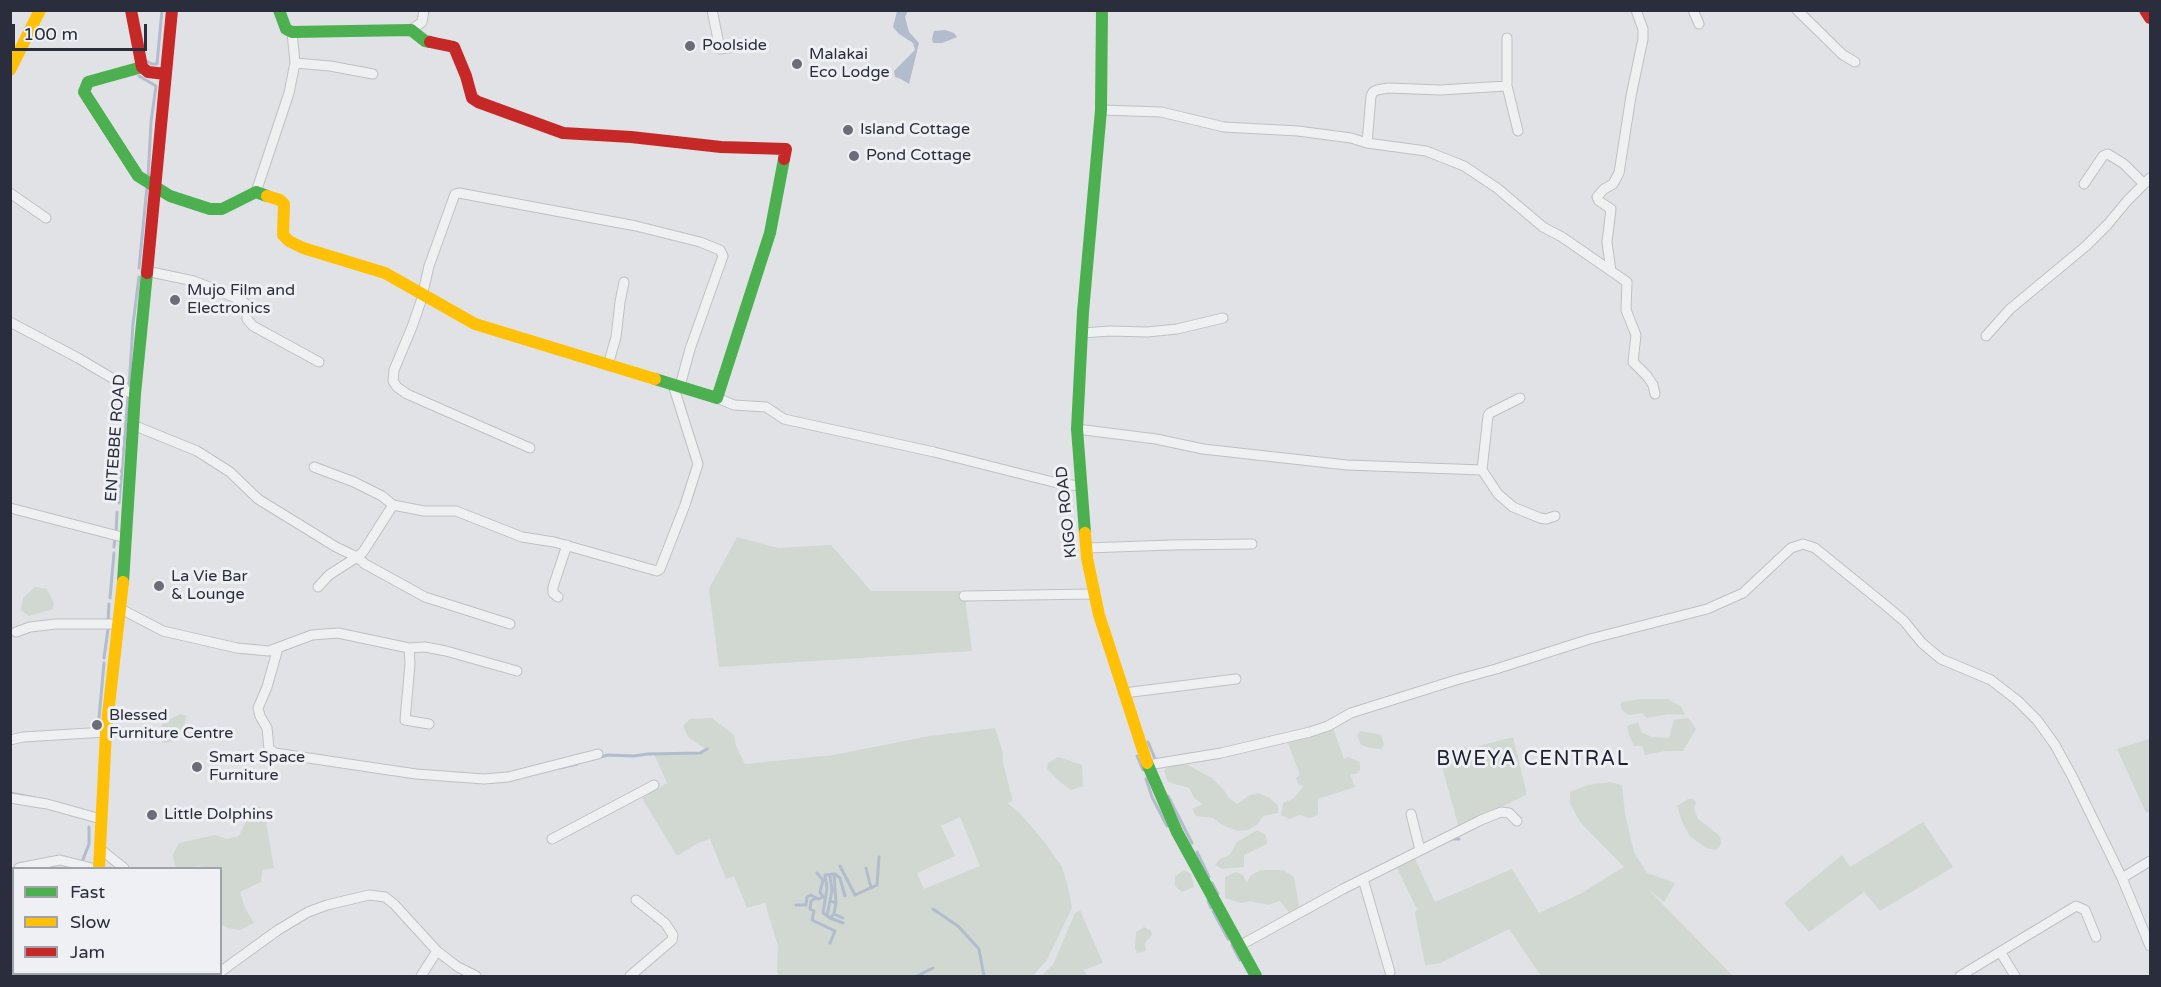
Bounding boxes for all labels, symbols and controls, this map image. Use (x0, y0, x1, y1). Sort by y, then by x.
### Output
scale bar (15, 12, 150, 50)
text: 100 m (23, 23, 78, 45)
place label: Poolside (702, 36, 767, 56)
marker: Poolside (683, 39, 697, 53)
place label: Malakai Eco Lodge (809, 45, 890, 83)
marker: Malakai Eco Lodge (790, 57, 804, 71)
place label: Island Cottage (860, 120, 970, 140)
marker: Island Cottage (841, 123, 855, 137)
place label: Pond Cottage (866, 146, 971, 166)
marker: Pond Cottage (847, 149, 861, 163)
place label: Mujo Film and Electronics (187, 281, 295, 319)
marker: Mujo Film and Electronics (168, 293, 182, 307)
street label: ENTEBBE ROAD (102, 374, 130, 502)
street label: KIGO ROAD (1053, 465, 1081, 559)
place label: La Vie Bar & Lounge (171, 567, 248, 605)
marker: La Vie Bar & Lounge (152, 579, 166, 593)
place label: Blessed Furniture Centre (109, 706, 233, 744)
marker: Blessed Furniture Centre (90, 718, 104, 732)
place label: Smart Space Furniture (209, 748, 305, 786)
district label: BWEYA CENTRAL (1436, 748, 1630, 772)
marker: Smart Space Furniture (190, 760, 204, 774)
place label: Little Dolphins (164, 805, 273, 825)
marker: Little Dolphins (145, 808, 159, 822)
legend (12, 867, 222, 975)
text: Fast (70, 881, 105, 903)
text: Slow (70, 911, 111, 933)
text: Jam (70, 941, 105, 963)

